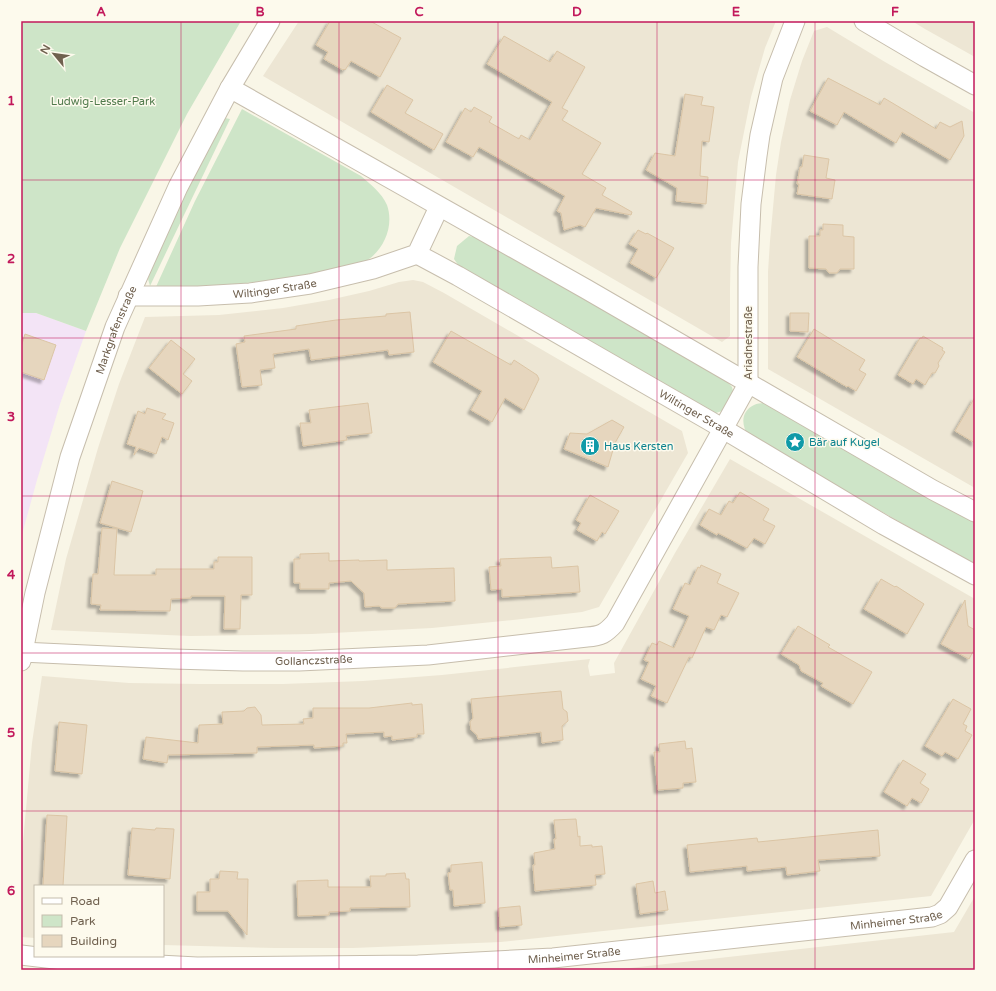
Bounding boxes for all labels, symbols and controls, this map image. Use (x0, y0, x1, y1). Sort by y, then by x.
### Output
text: A (96, 4, 106, 20)
text: B (255, 4, 265, 20)
text: C (414, 4, 424, 20)
text: D (572, 4, 582, 20)
text: E (732, 4, 740, 20)
text: F (891, 4, 899, 20)
north arrow (34, 34, 74, 74)
text: N (38, 42, 54, 56)
text: 1 (7, 93, 15, 109)
park label: Ludwig-Lesser-Park (51, 95, 155, 108)
text: 2 (7, 251, 15, 267)
street label: Wiltinger Straße (232, 277, 318, 301)
street label: Markgrafenstraße (93, 284, 140, 376)
street label: Ariadnestraße (742, 306, 755, 380)
street label: Wiltinger Straße (657, 387, 736, 441)
text: 3 (7, 409, 15, 425)
place icon: Bär auf Kugel (784, 431, 806, 453)
building icon: Haus Kersten (579, 435, 601, 457)
place label: Bär auf Kugel (809, 436, 880, 449)
place label: Haus Kersten (604, 440, 673, 453)
text: 4 (7, 567, 16, 583)
street label: Gollanczstraße (275, 653, 353, 668)
text: 5 (7, 725, 15, 741)
text: 6 (7, 883, 15, 899)
legend (34, 885, 164, 957)
text: Road (70, 894, 100, 908)
street label: Minheimer Straße (849, 908, 944, 933)
text: Park (70, 914, 96, 928)
text: Building (70, 934, 117, 948)
street label: Minheimer Straße (527, 945, 621, 966)

